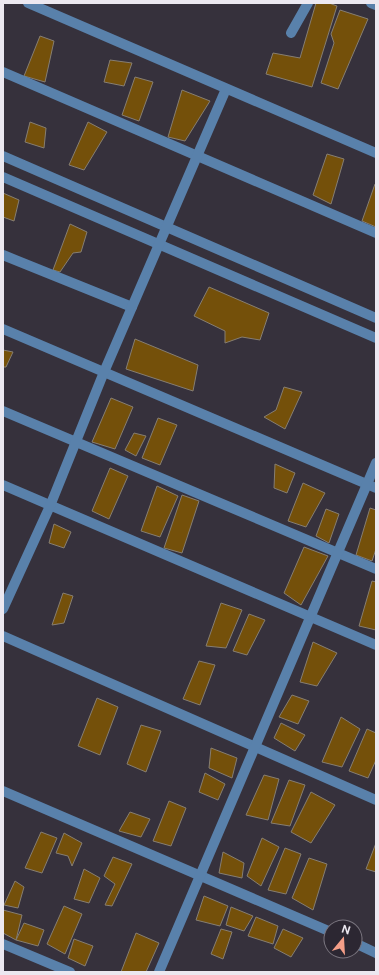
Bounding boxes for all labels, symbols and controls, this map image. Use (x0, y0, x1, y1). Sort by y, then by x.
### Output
north arrow (323, 919, 363, 959)
text: N (340, 922, 352, 937)

